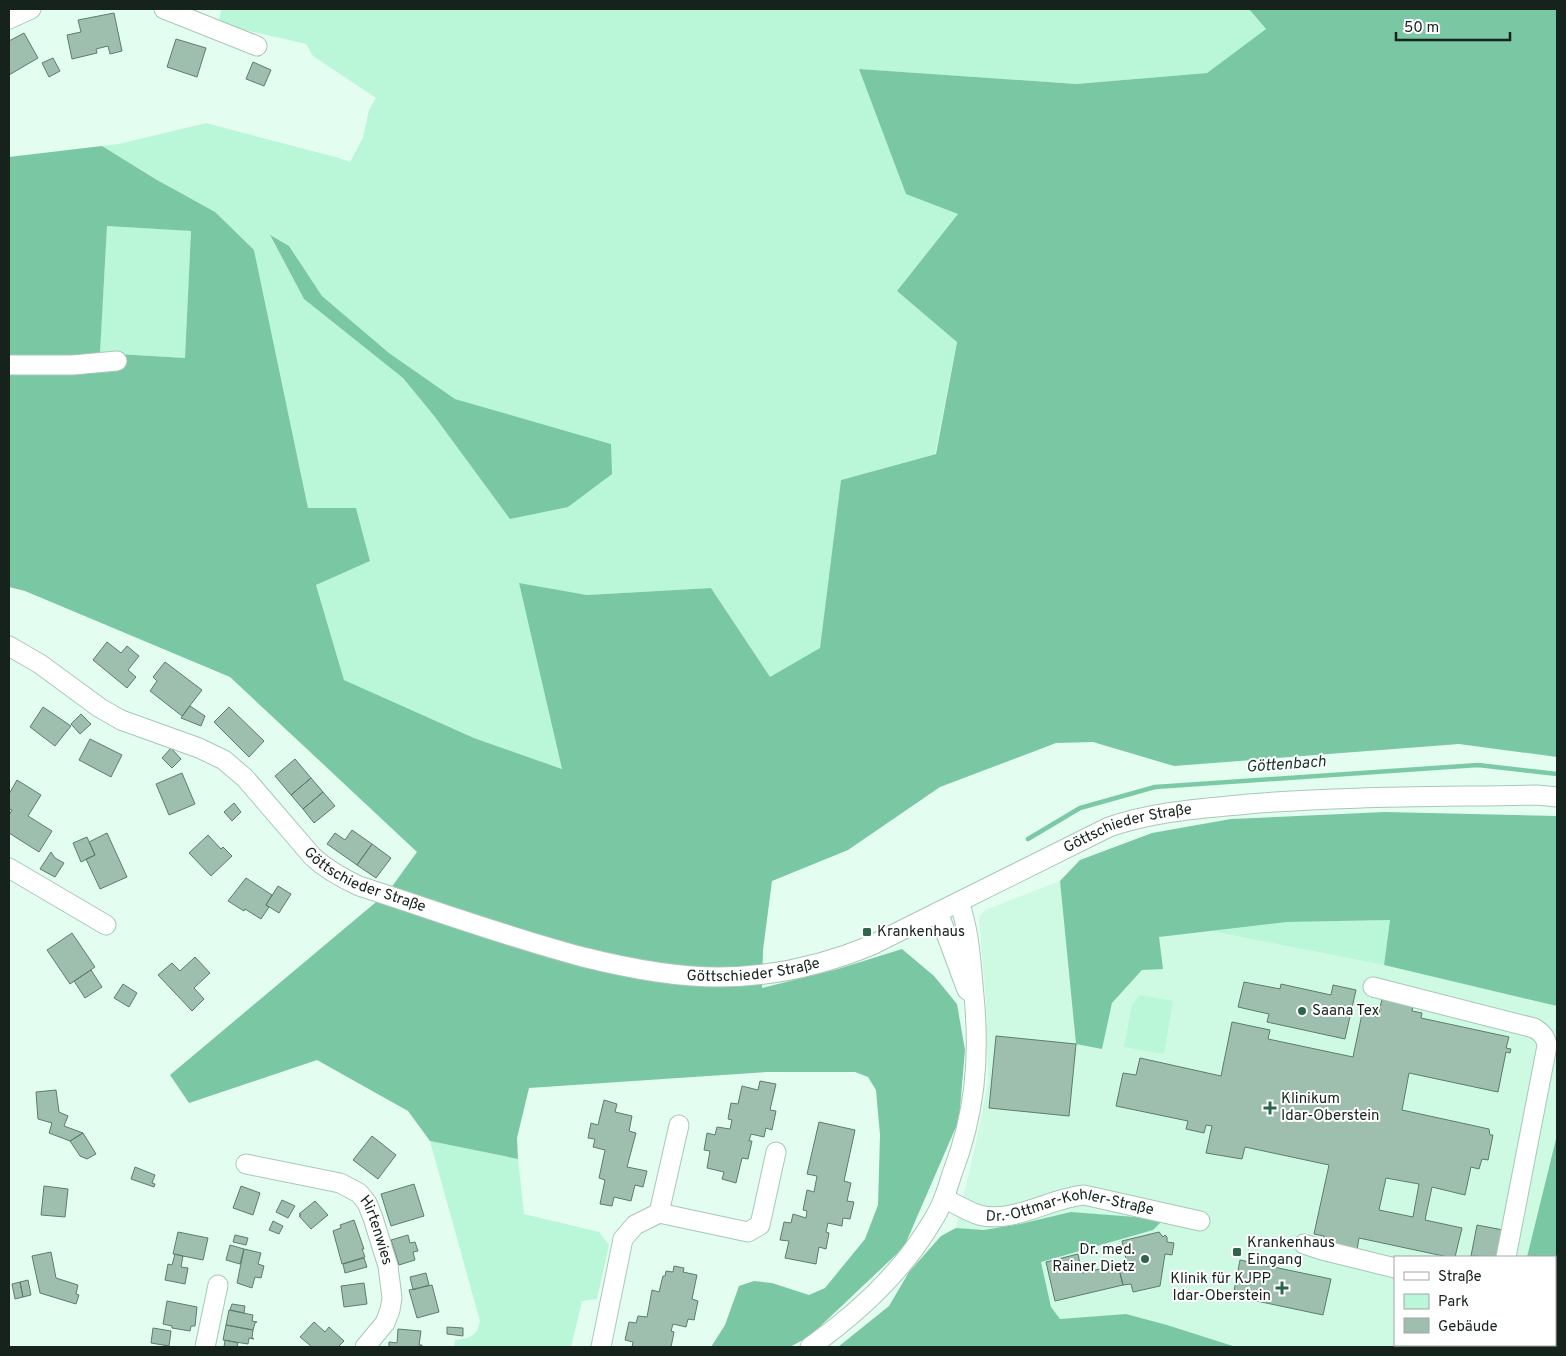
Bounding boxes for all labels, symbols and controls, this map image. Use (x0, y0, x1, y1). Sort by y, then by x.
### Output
scale bar (1396, 10, 1510, 42)
text: 50 m (1404, 19, 1439, 38)
water label: Göttenbach (1245, 752, 1327, 778)
street label: Göttschieder Straße (1060, 800, 1193, 858)
street label: Göttschieder Straße (299, 843, 428, 917)
place label: Krankenhaus (877, 923, 965, 942)
marker: Krankenhaus (861, 926, 873, 938)
street label: Göttschieder Straße (686, 954, 822, 987)
place label: Saana Tex (1312, 1002, 1379, 1021)
marker: Saana Tex (1296, 1005, 1308, 1017)
place label: Klinikum Idar-Oberstein (1281, 1090, 1380, 1126)
marker: Klinikum Idar-Oberstein (1263, 1101, 1277, 1115)
street label: Dr.-Ottmar-Kohler-Straße (985, 1185, 1156, 1227)
street label: Hirtenwies (355, 1191, 397, 1267)
place label: Krankenhaus Eingang (1247, 1234, 1335, 1270)
place label: Dr. med. Rainer Dietz (1052, 1241, 1135, 1277)
marker: Krankenhaus Eingang (1231, 1246, 1243, 1258)
marker: Dr. med. Rainer Dietz (1139, 1253, 1151, 1265)
legend (1394, 1256, 1556, 1346)
text: Straße (1438, 1268, 1482, 1287)
place label: Klinik für KJPP Idar-Oberstein (1170, 1270, 1271, 1306)
marker: Klinik für KJPP Idar-Oberstein (1275, 1281, 1289, 1295)
text: Park (1438, 1293, 1469, 1312)
text: Gebäude (1438, 1318, 1498, 1337)

